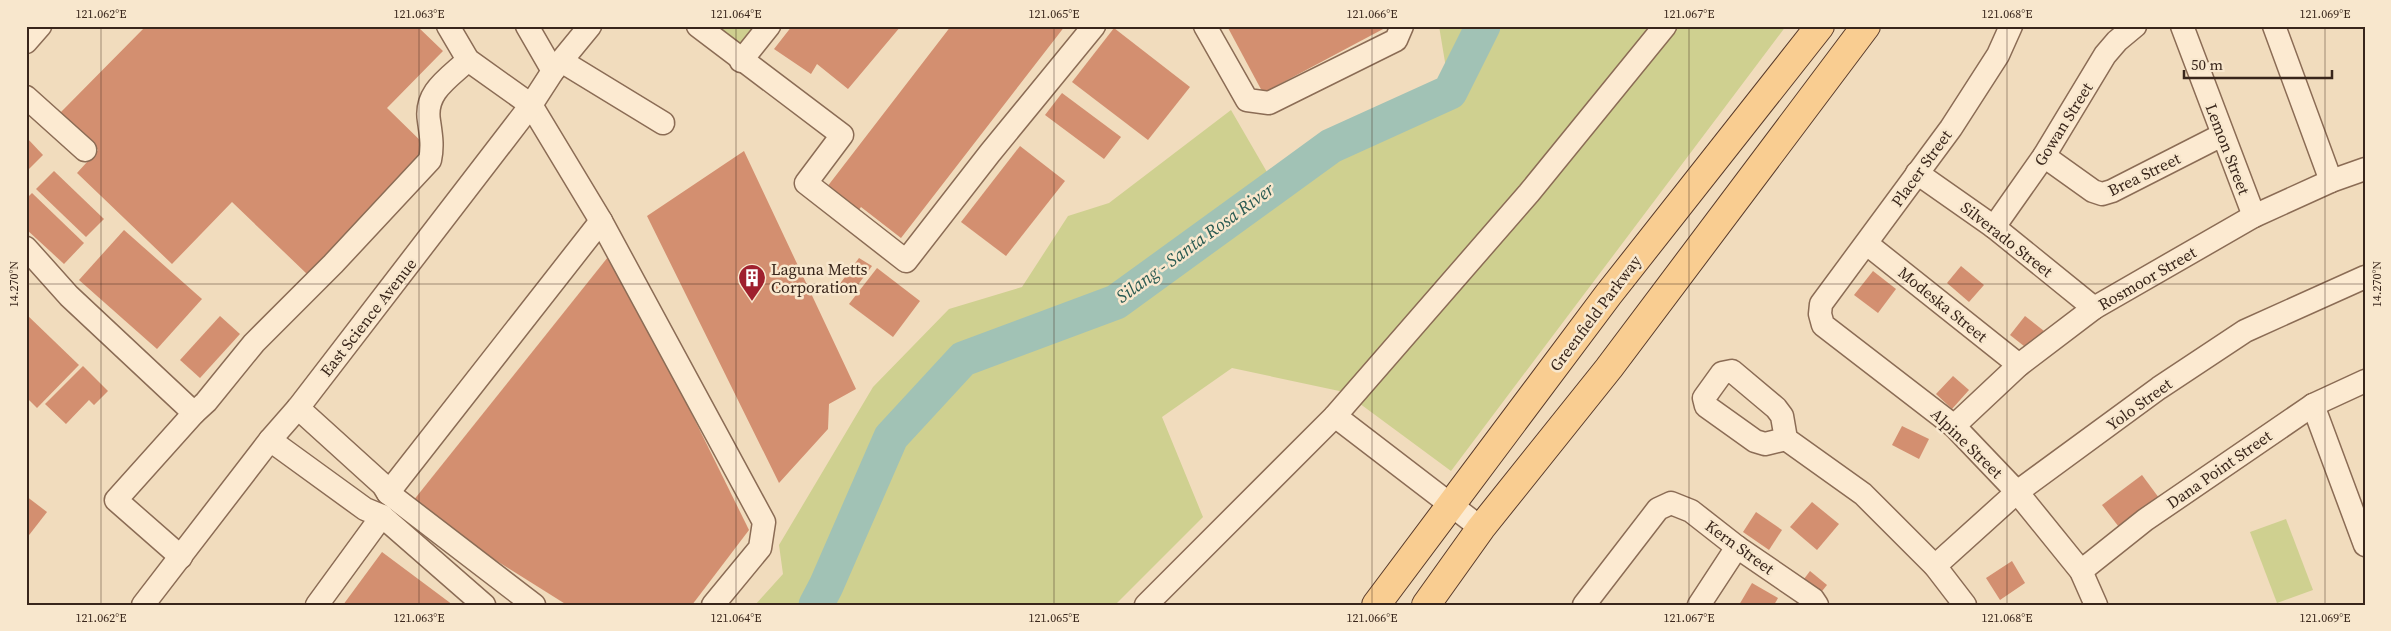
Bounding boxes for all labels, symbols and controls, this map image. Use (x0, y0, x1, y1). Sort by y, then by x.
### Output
text: 121.062°E (76, 6, 126, 22)
text: 121.063°E (394, 6, 444, 22)
text: 121.064°E (711, 6, 761, 22)
text: 121.065°E (1029, 6, 1079, 22)
text: 121.066°E (1347, 6, 1397, 22)
text: 121.067°E (1664, 6, 1714, 22)
text: 121.068°E (1982, 6, 2032, 22)
text: 121.069°E (2300, 6, 2350, 22)
scale bar (2184, 48, 2331, 80)
text: 50 m (2191, 54, 2223, 75)
street label: Gowan Street (2029, 77, 2098, 170)
street label: Lemon Street (2201, 100, 2256, 198)
street label: Placer Street (1886, 124, 1957, 211)
street label: Brea Street (2104, 147, 2185, 201)
water label: Silang - Santa Rosa River (1111, 176, 1279, 308)
street label: Silverado Street (1956, 196, 2058, 282)
street label: Rosmoor Street (2094, 241, 2201, 315)
street label: Greenfield Parkway (1544, 250, 1646, 375)
street label: East Science Avenue (315, 253, 421, 381)
place label: Laguna Metts Corporation (771, 258, 868, 298)
text: 14.270°N (6, 261, 22, 307)
street label: Modeska Street (1894, 261, 1993, 347)
text: 14.270°N (2369, 261, 2385, 307)
building icon: Laguna Metts Corporation (737, 263, 767, 302)
street label: Yolo Street (2102, 372, 2177, 435)
street label: Alpine Street (1926, 403, 2008, 483)
street label: Dana Point Street (2162, 424, 2277, 513)
street label: Kern Street (1701, 515, 1779, 580)
text: 121.062°E (76, 610, 126, 626)
text: 121.063°E (394, 610, 444, 626)
text: 121.064°E (711, 610, 761, 626)
text: 121.065°E (1029, 610, 1079, 626)
text: 121.066°E (1347, 610, 1397, 626)
text: 121.067°E (1664, 610, 1714, 626)
text: 121.068°E (1982, 610, 2032, 626)
text: 121.069°E (2300, 610, 2350, 626)

